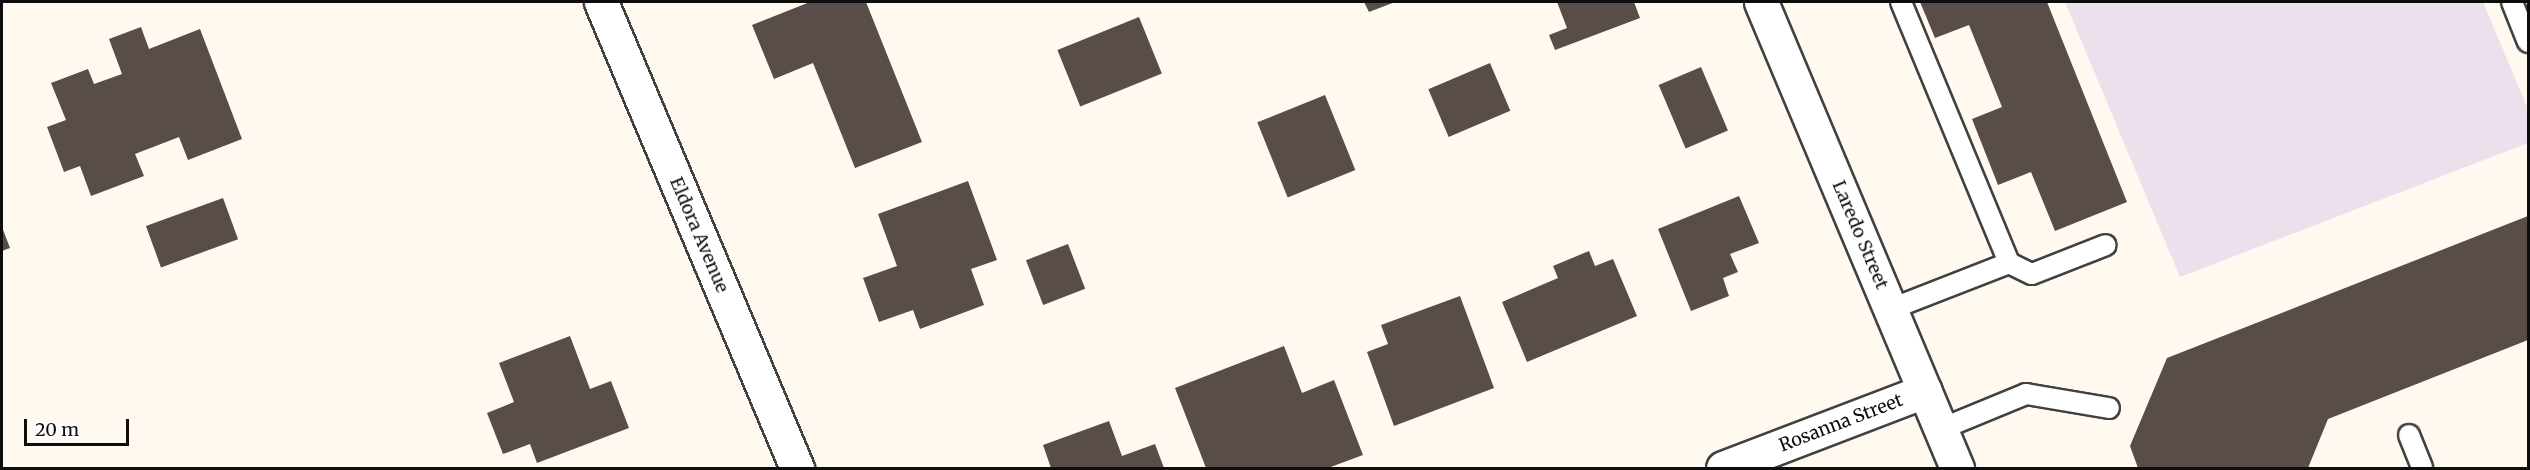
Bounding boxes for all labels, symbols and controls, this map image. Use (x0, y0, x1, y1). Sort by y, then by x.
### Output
street label: Eldora Avenue (665, 174, 733, 296)
street label: Laredo Street (1827, 177, 1893, 293)
street label: Rosanna Street (1776, 389, 1906, 457)
scale bar (27, 407, 132, 445)
text: 20 m (35, 418, 79, 441)

